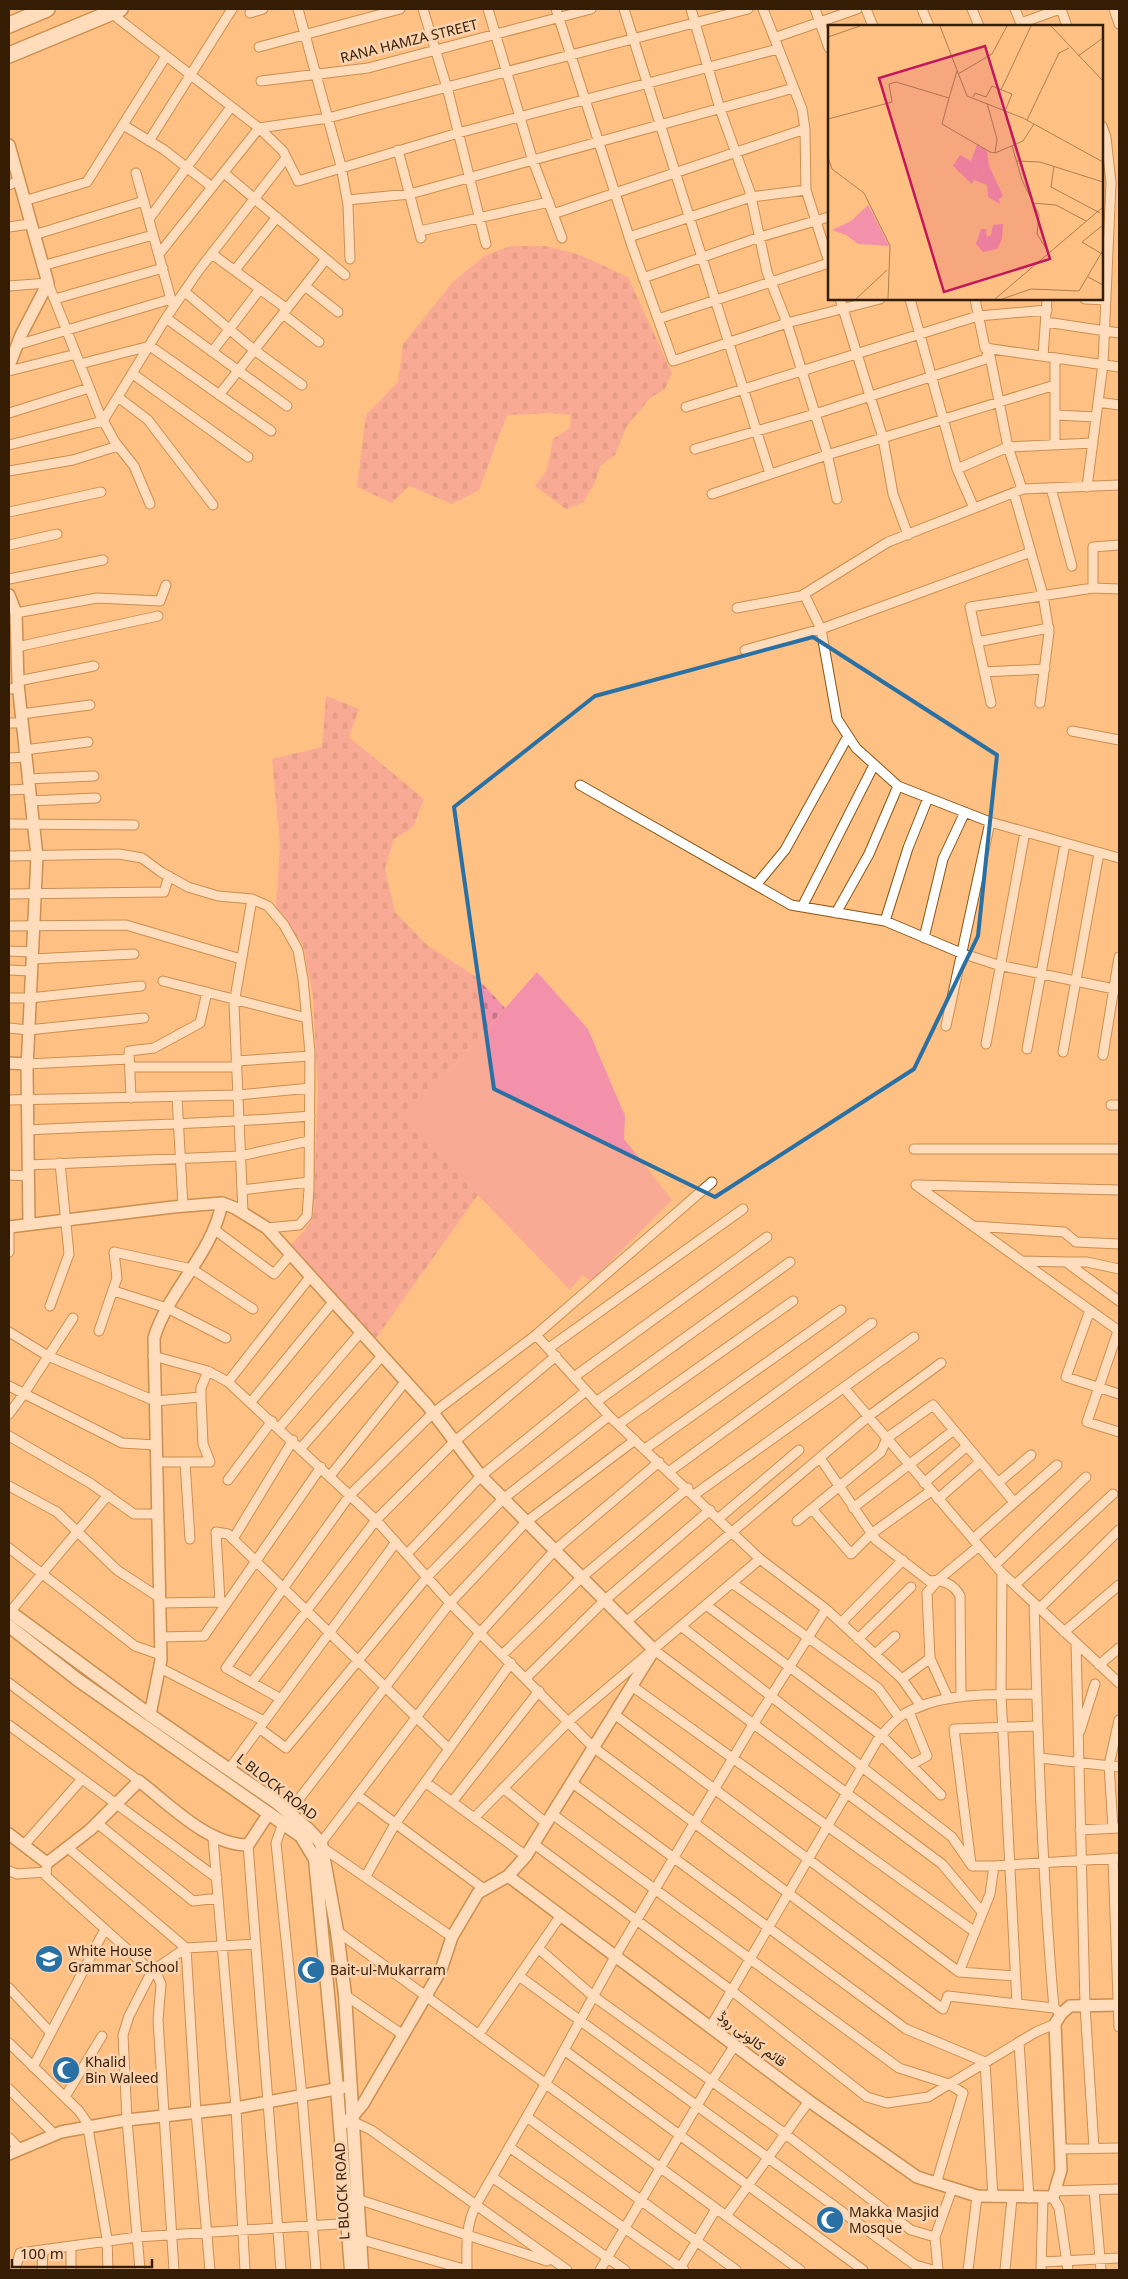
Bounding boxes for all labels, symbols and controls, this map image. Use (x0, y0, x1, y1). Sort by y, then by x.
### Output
street label: RANA HAMZA STREET (338, 14, 480, 67)
inset map (828, 25, 1103, 300)
street label: L BLOCK ROAD (233, 1749, 322, 1824)
place label: White House Grammar School (68, 1941, 179, 1976)
school or university icon: White House Grammar School (34, 1944, 64, 1974)
mosque icon: Bait-ul-Mukarram (296, 1955, 326, 1985)
place label: Bait-ul-Mukarram (330, 1960, 446, 1979)
street label: قائم کالونی روڈ (714, 2007, 790, 2071)
place label: Khalid Bin Waleed (85, 2052, 159, 2087)
mosque icon: Khalid Bin Waleed (51, 2055, 81, 2085)
street label: L BLOCK ROAD (329, 2142, 354, 2240)
place label: Makka Masjid Mosque (849, 2202, 939, 2237)
mosque icon: Makka Masjid Mosque (815, 2205, 845, 2235)
scale bar (12, 2236, 152, 2268)
text: 100 m (20, 2243, 64, 2263)

